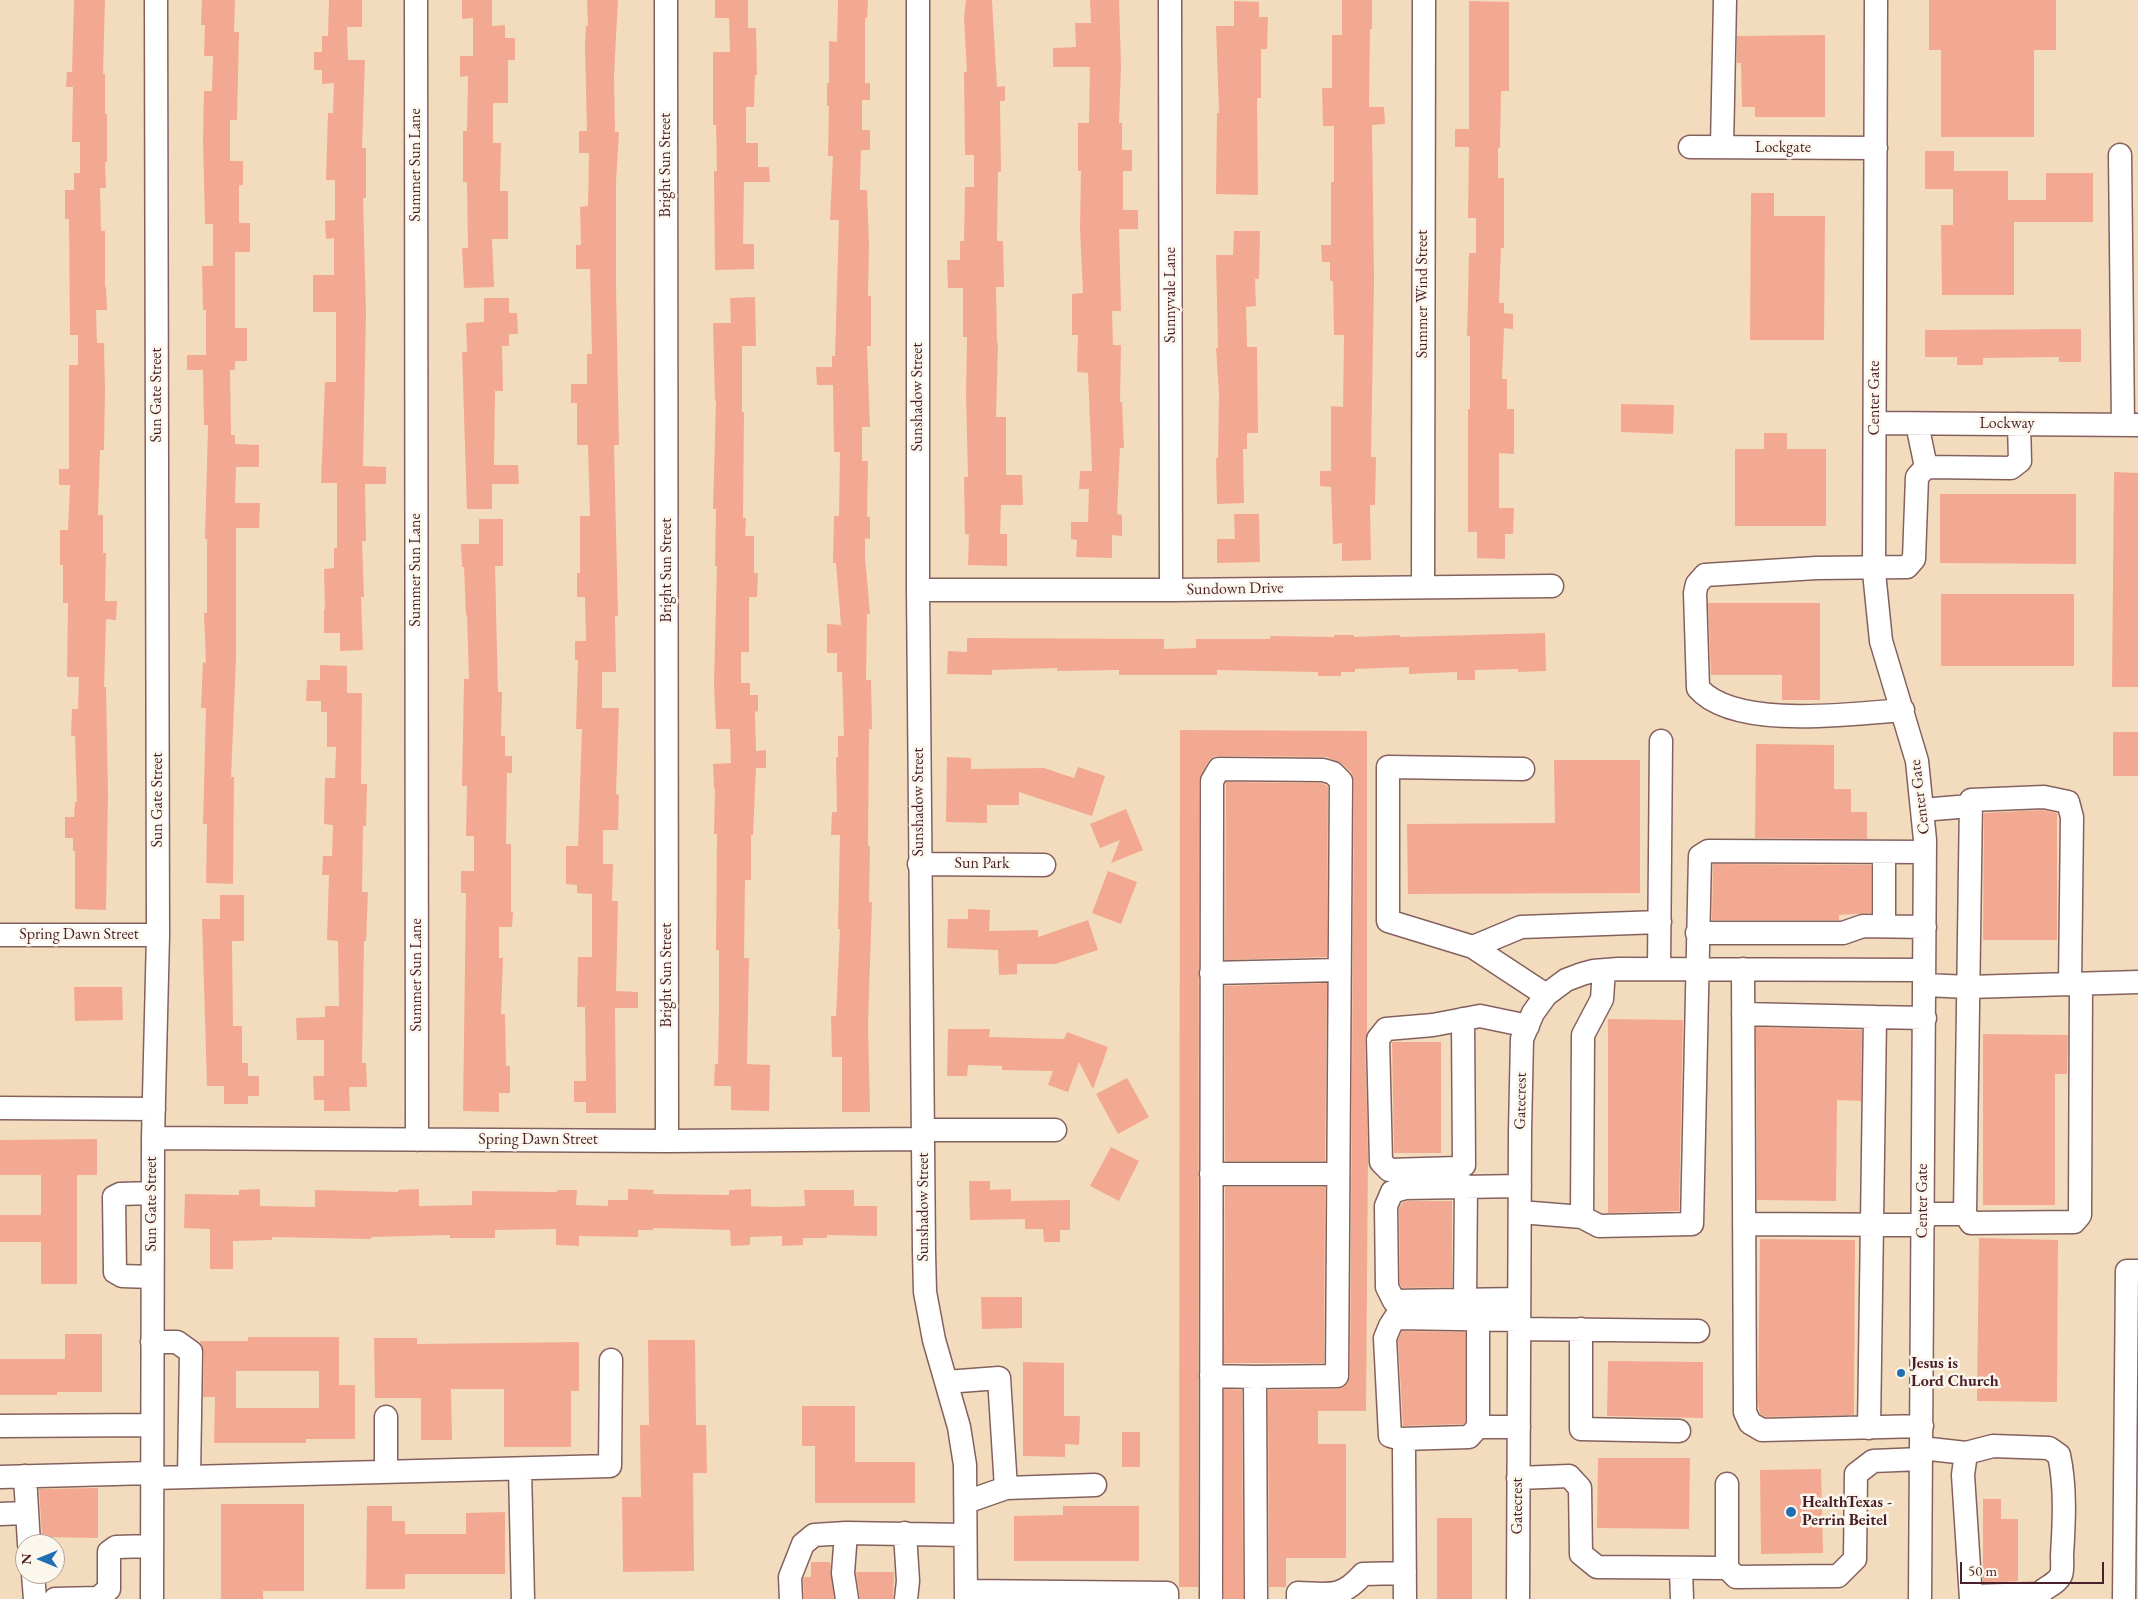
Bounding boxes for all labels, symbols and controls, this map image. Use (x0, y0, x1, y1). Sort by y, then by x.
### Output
street label: Summer Sun Lane (406, 108, 426, 222)
street label: Bright Sun Street (656, 113, 676, 217)
street label: Lockgate (1755, 138, 1811, 158)
street label: Summer Wind Street (1413, 230, 1433, 358)
street label: Sunnyvale Lane (1161, 247, 1181, 343)
street label: Sunshadow Street (908, 342, 928, 452)
street label: Sun Gate Street (147, 347, 167, 443)
street label: Center Gate (1865, 360, 1885, 436)
street label: Lockway (1979, 414, 2035, 434)
street label: Summer Sun Lane (406, 513, 426, 627)
street label: Bright Sun Street (657, 518, 677, 622)
street label: Sundown Drive (1186, 579, 1284, 599)
street label: Sunshadow Street (909, 747, 929, 857)
street label: Sun Gate Street (148, 752, 168, 848)
street label: Center Gate (1906, 759, 1934, 835)
street label: Sun Park (955, 854, 1009, 874)
street label: Summer Sun Lane (407, 918, 427, 1032)
street label: Bright Sun Street (657, 923, 677, 1027)
street label: Spring Dawn Street (19, 925, 139, 945)
street label: Gatecrest (1511, 1072, 1531, 1130)
street label: Spring Dawn Street (478, 1130, 598, 1150)
street label: Sunshadow Street (914, 1152, 934, 1262)
street label: Sun Gate Street (142, 1156, 162, 1252)
street label: Center Gate (1913, 1163, 1933, 1239)
place label: Jesus is Lord Church (1911, 1354, 1999, 1392)
marker: Jesus is Lord Church (1895, 1367, 1907, 1379)
street label: Gatecrest (1508, 1477, 1528, 1535)
place label: HealthTexas - Perrin Beitel (1802, 1493, 1892, 1531)
marker: HealthTexas - Perrin Beitel (1784, 1505, 1798, 1519)
north arrow (15, 1534, 65, 1584)
scale bar (1963, 1552, 2107, 1584)
text: N (17, 1553, 35, 1565)
text: 50 m (1968, 1561, 1997, 1580)

